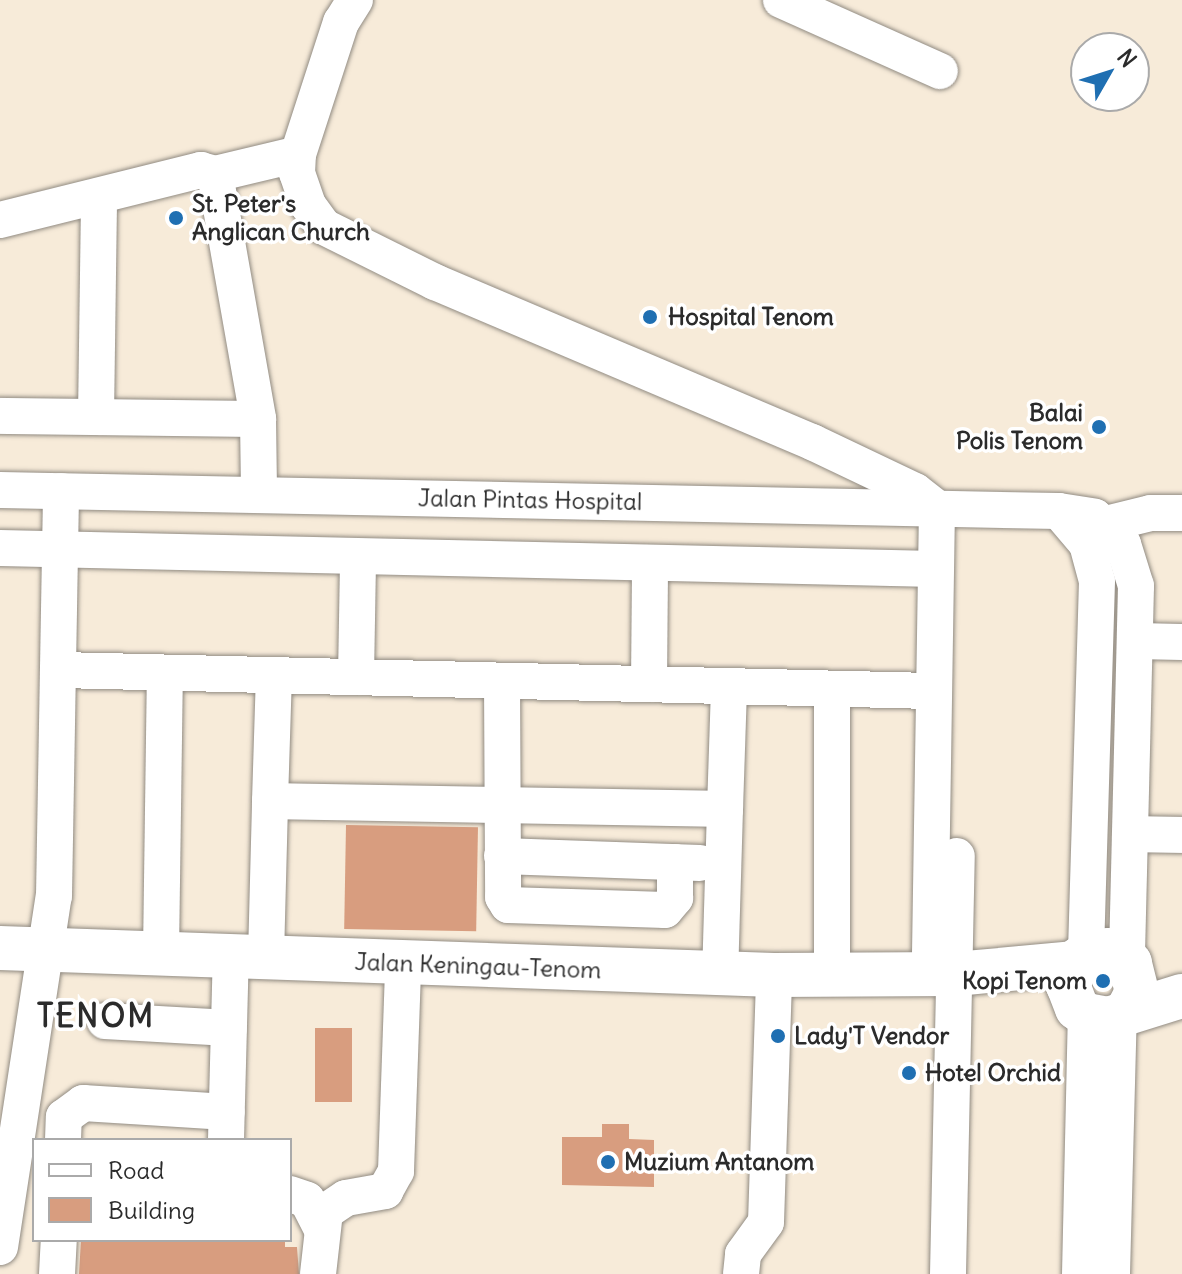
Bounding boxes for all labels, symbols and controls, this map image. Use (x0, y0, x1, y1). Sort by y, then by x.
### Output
north arrow (1070, 32, 1150, 112)
text: N (1111, 43, 1143, 73)
place label: St. Peter's Anglican Church (192, 190, 370, 246)
marker: St. Peter's Anglican Church (167, 209, 185, 227)
place label: Hospital Tenom (668, 303, 834, 331)
marker: Hospital Tenom (639, 306, 661, 328)
place label: Balai Polis Tenom (956, 399, 1083, 455)
marker: Balai Polis Tenom (1090, 418, 1108, 436)
street label: Jalan Pintas Hospital (418, 484, 642, 516)
street label: Jalan Keningau-Tenom (354, 947, 602, 985)
place label: Kopi Tenom (962, 967, 1087, 995)
marker: Kopi Tenom (1094, 972, 1112, 990)
district label: TENOM (37, 997, 155, 1035)
place label: Lady'T Vendor (794, 1022, 949, 1050)
marker: Lady'T Vendor (769, 1027, 787, 1045)
place label: Hotel Orchid (925, 1059, 1061, 1087)
marker: Hotel Orchid (900, 1064, 918, 1082)
legend (32, 1138, 292, 1242)
place label: Muzium Antanom (624, 1148, 814, 1176)
marker: Muzium Antanom (599, 1153, 617, 1171)
text: Road (108, 1155, 164, 1185)
text: Building (108, 1195, 195, 1225)

